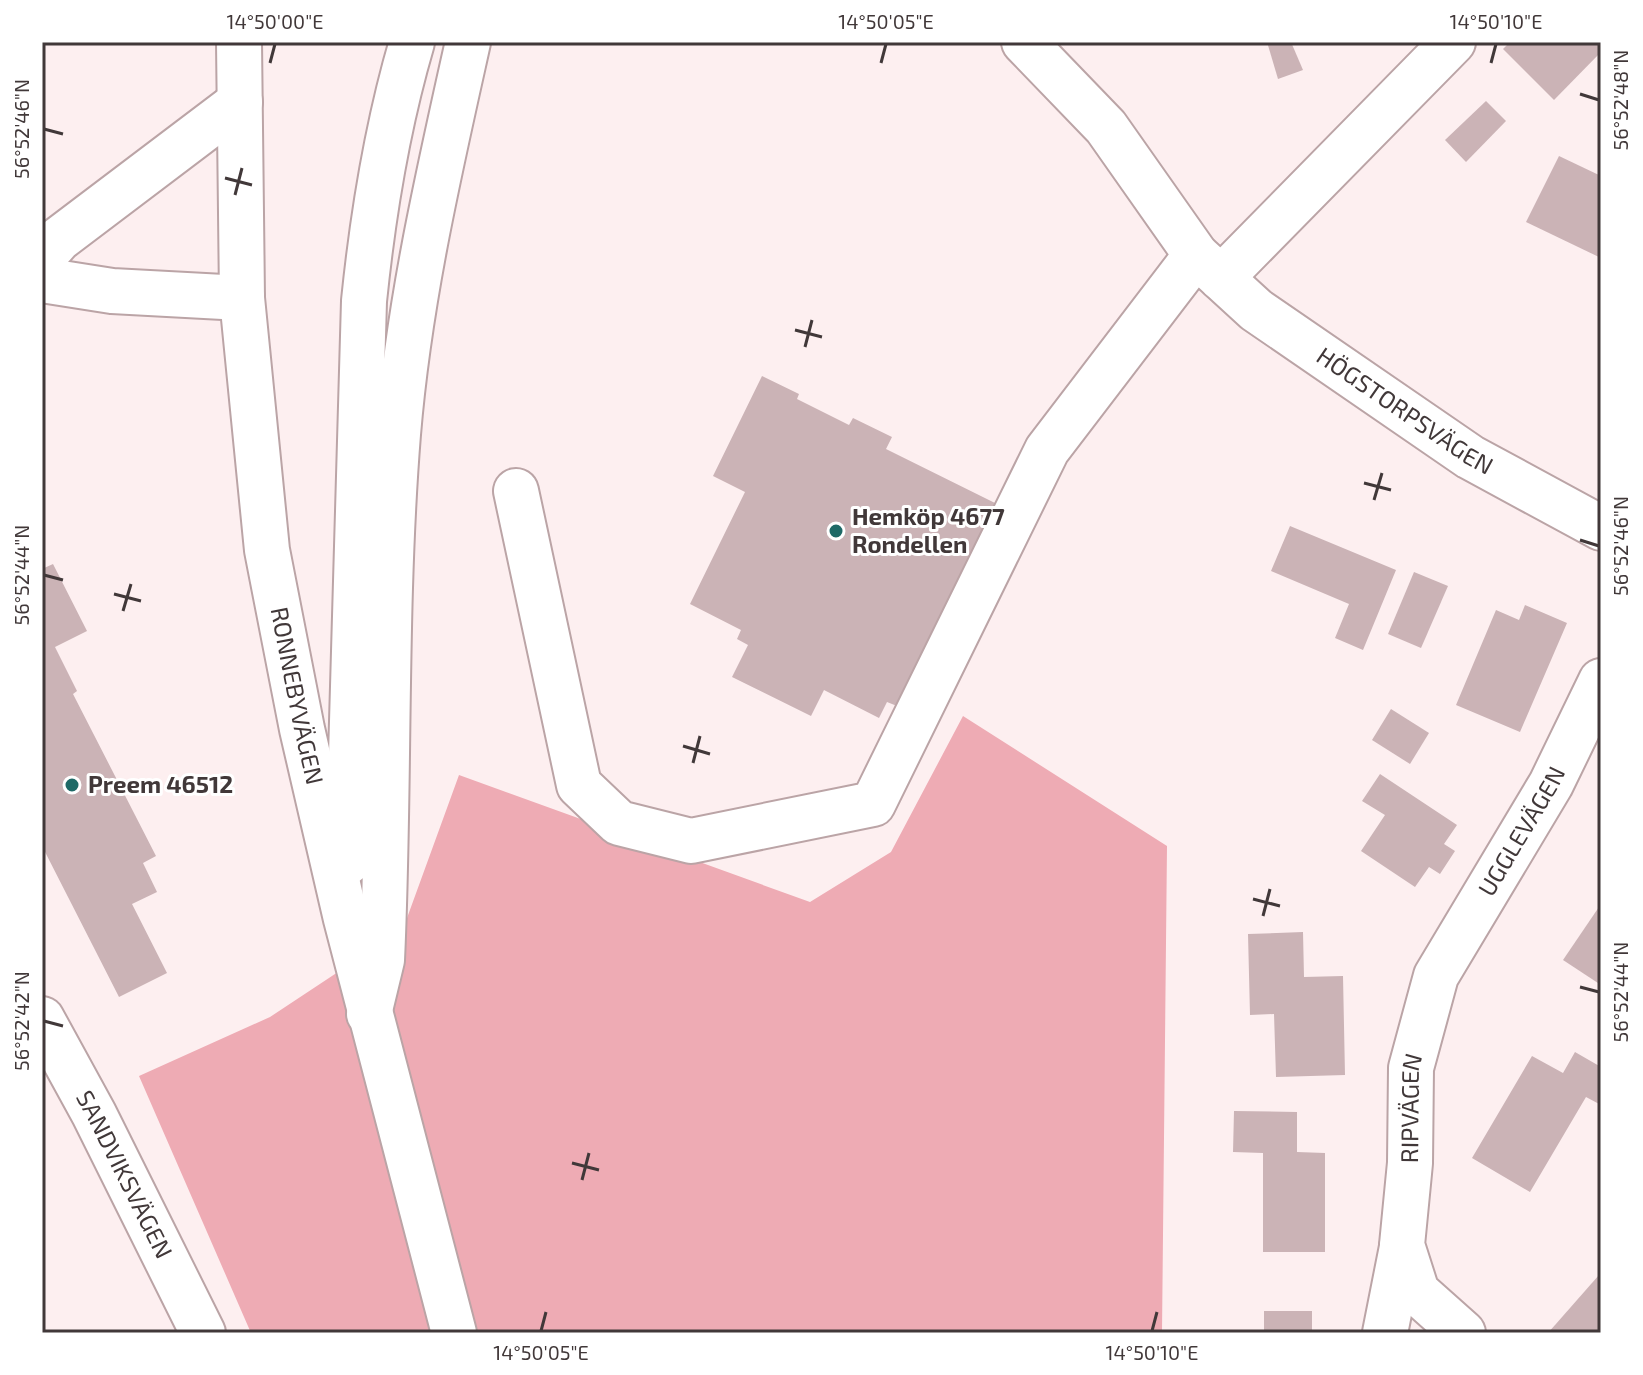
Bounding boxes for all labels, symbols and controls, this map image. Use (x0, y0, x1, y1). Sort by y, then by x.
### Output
text: 14°50'00"E (227, 9, 323, 33)
text: 14°50'05"E (838, 9, 934, 33)
text: 14°50'10"E (1450, 9, 1542, 33)
text: 56°52'48"N (1608, 50, 1632, 150)
text: 56°52'46"N (9, 79, 33, 179)
street label: HÖGSTORPSVÄGEN (1312, 340, 1499, 480)
text: 56°52'46"N (1608, 496, 1632, 596)
place label: Hemköp 4677 Rondellen (852, 501, 1005, 558)
marker: Hemköp 4677 Rondellen (827, 522, 845, 540)
text: 56°52'44"N (9, 525, 33, 625)
street label: RONNEBYVÄGEN (265, 604, 330, 787)
street label: UGGLEVÄGEN (1471, 761, 1570, 901)
place label: Preem 46512 (88, 769, 233, 798)
marker: Preem 46512 (63, 776, 81, 794)
text: 56°52'44"N (1608, 942, 1632, 1042)
text: 56°52'42"N (9, 971, 33, 1071)
street label: RIPVÄGEN (1394, 1050, 1427, 1163)
street label: SANDVIKSVÄGEN (71, 1085, 179, 1263)
text: 14°50'05"E (493, 1340, 589, 1364)
text: 14°50'10"E (1106, 1340, 1198, 1364)

